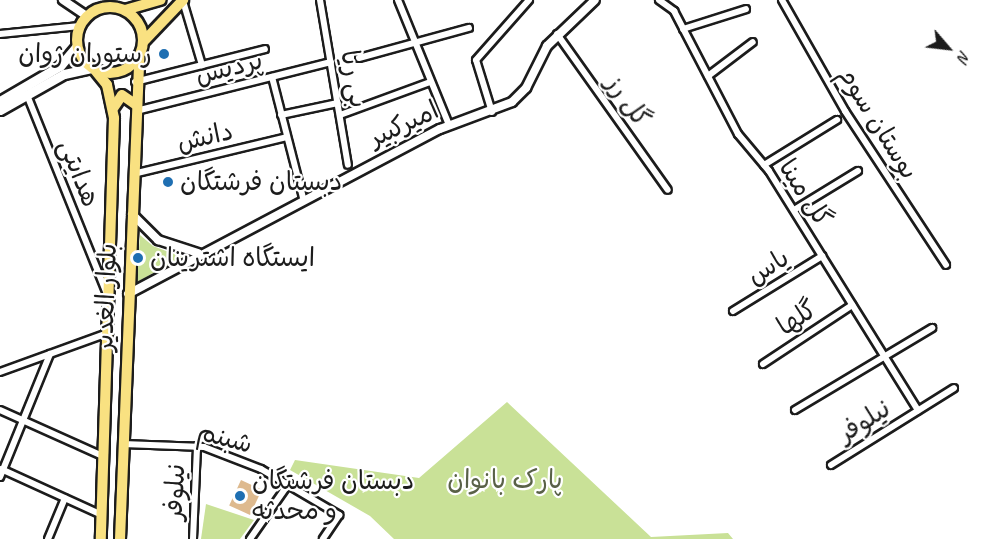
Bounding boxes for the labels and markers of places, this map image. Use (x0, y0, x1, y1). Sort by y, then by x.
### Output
place label: رستوران ژوان (18, 38, 152, 70)
marker: رستوران ژوان (157, 47, 171, 61)
place label: دبستان فرشتگان (180, 166, 342, 198)
marker: دبستان فرشتگان (161, 175, 175, 189)
place label: ایستگاه اشترینان (150, 242, 315, 274)
marker: ایستگاه اشترینان (131, 251, 145, 265)
place label: دبستان فرشتگان و محدثه (252, 465, 414, 526)
marker: دبستان فرشتگان و محدثه (233, 489, 247, 503)

